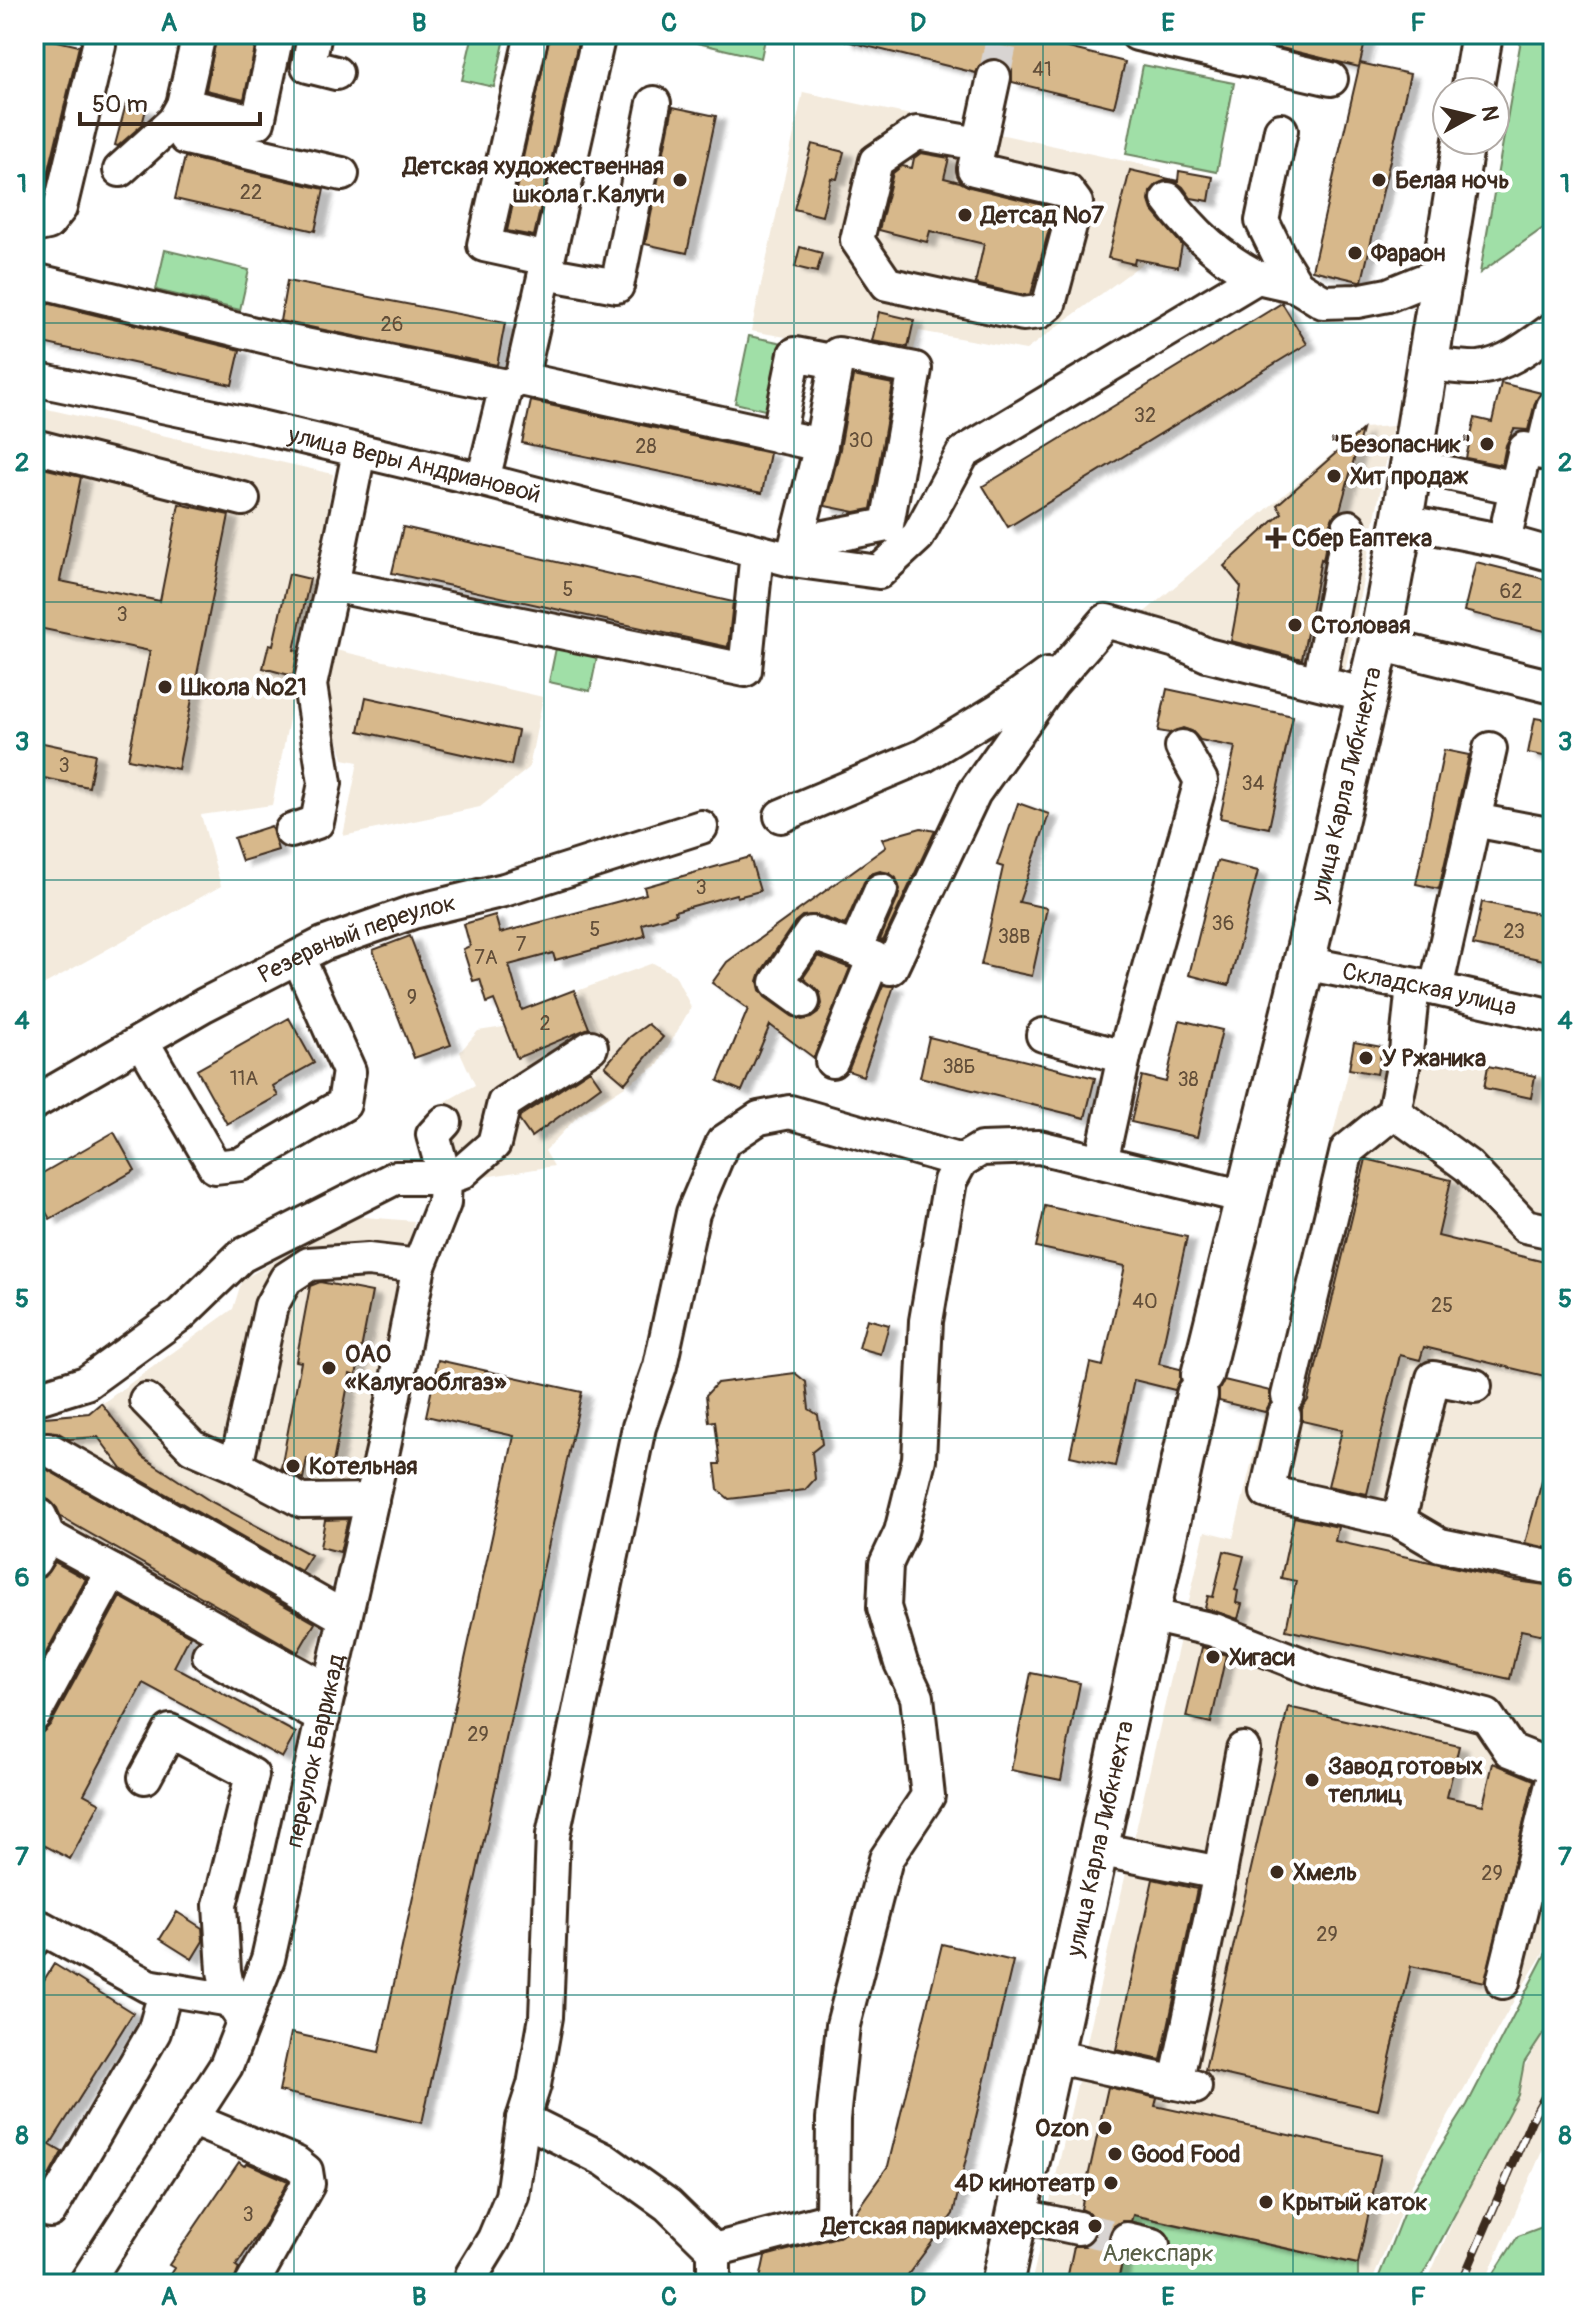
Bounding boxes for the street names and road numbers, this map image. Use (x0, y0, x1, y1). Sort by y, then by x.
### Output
street label: улица Веры Андриановой (284, 420, 544, 509)
street label: улица Карла Либкнехта (1304, 664, 1388, 906)
street label: Резервный переулок (253, 888, 459, 989)
street label: Складская улица (1340, 956, 1519, 1022)
street label: переулок Баррикад (279, 1651, 351, 1850)
street label: улица Карла Либкнехта (1060, 1718, 1140, 1960)

